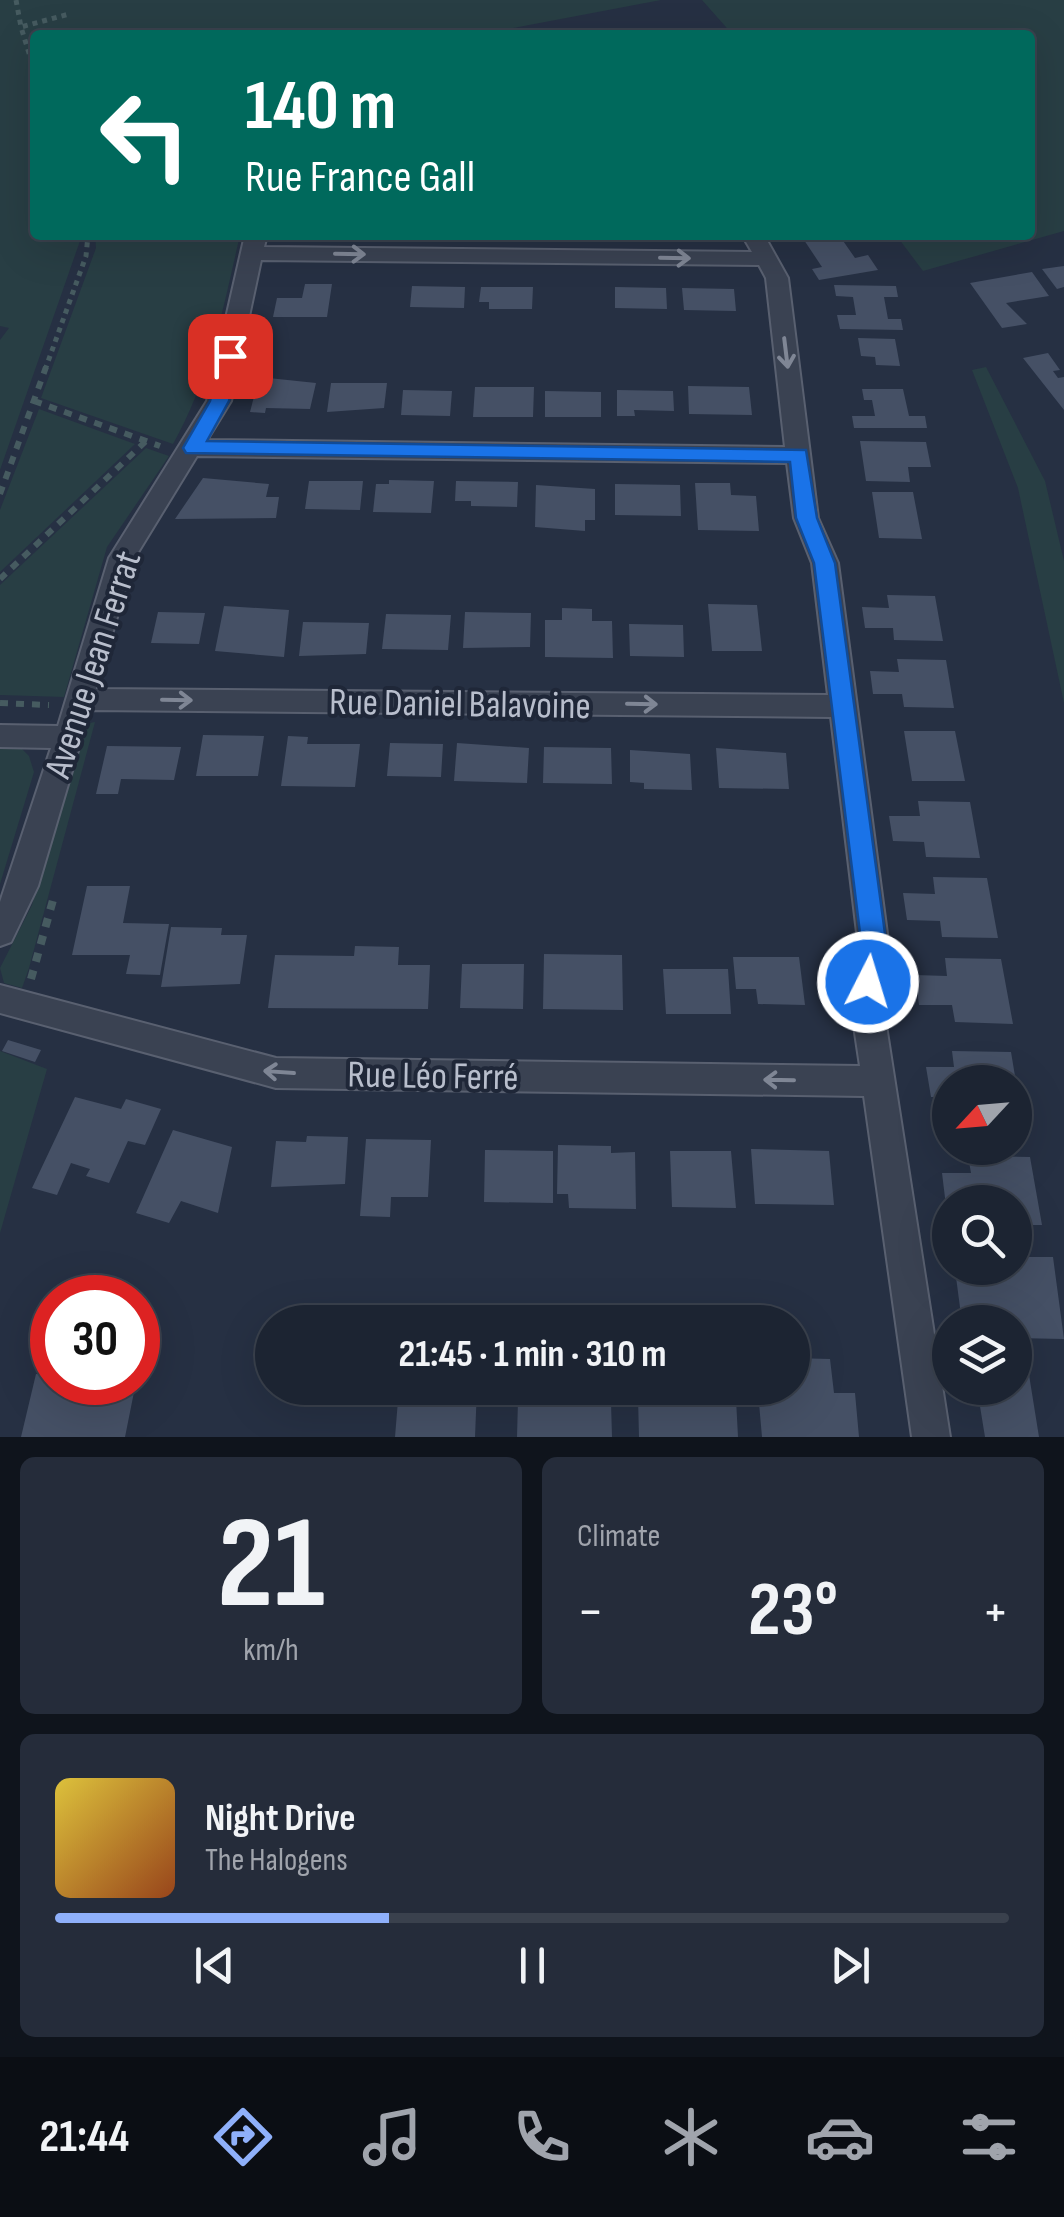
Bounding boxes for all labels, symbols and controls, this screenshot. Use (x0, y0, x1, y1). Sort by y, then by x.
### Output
text: 140 m (245, 65, 396, 149)
icon: left (80, 70, 210, 200)
text: Rue France Gall (245, 150, 475, 205)
one-way arrow (334, 244, 366, 264)
one-way arrow (659, 248, 691, 267)
pin (188, 314, 273, 399)
icon: arrive (203, 329, 258, 384)
one-way arrow (777, 336, 796, 369)
street label: Avenue Jean Ferrat (35, 546, 151, 784)
street label: Rue Daniel Balavoine (329, 680, 591, 729)
one-way arrow (160, 690, 193, 710)
one-way arrow (625, 695, 657, 714)
position arrow (816, 930, 920, 1034)
street label: Rue Léo Ferré (347, 1053, 519, 1100)
one-way arrow (263, 1063, 295, 1082)
north arrow (932, 1065, 1032, 1165)
map controls (932, 1065, 1032, 1405)
one-way arrow (763, 1070, 796, 1090)
button: search (932, 1185, 1032, 1285)
speed limit sign: 30 (30, 1275, 160, 1405)
button: layers (932, 1305, 1032, 1405)
text: 21:45 · 1 min · 310 m (398, 1332, 667, 1377)
text: 21 (217, 1488, 325, 1644)
text: Climate (577, 1517, 660, 1556)
text: 23° (748, 1566, 838, 1657)
text: − (577, 1579, 604, 1646)
text: + (982, 1579, 1009, 1646)
text: km/h (243, 1631, 299, 1670)
text: Night Drive (205, 1796, 356, 1841)
text: The Halogens (205, 1841, 348, 1880)
icon: previous (187, 1938, 242, 1993)
icon: pause (505, 1938, 560, 1993)
icon: next (823, 1938, 878, 1993)
icon: directions (208, 2102, 278, 2172)
icon: music (357, 2102, 427, 2172)
icon: phone (507, 2102, 577, 2172)
icon: climate (656, 2102, 726, 2172)
icon: car (805, 2102, 875, 2172)
icon: filters (954, 2102, 1024, 2172)
text: 21:44 (40, 2110, 129, 2165)

